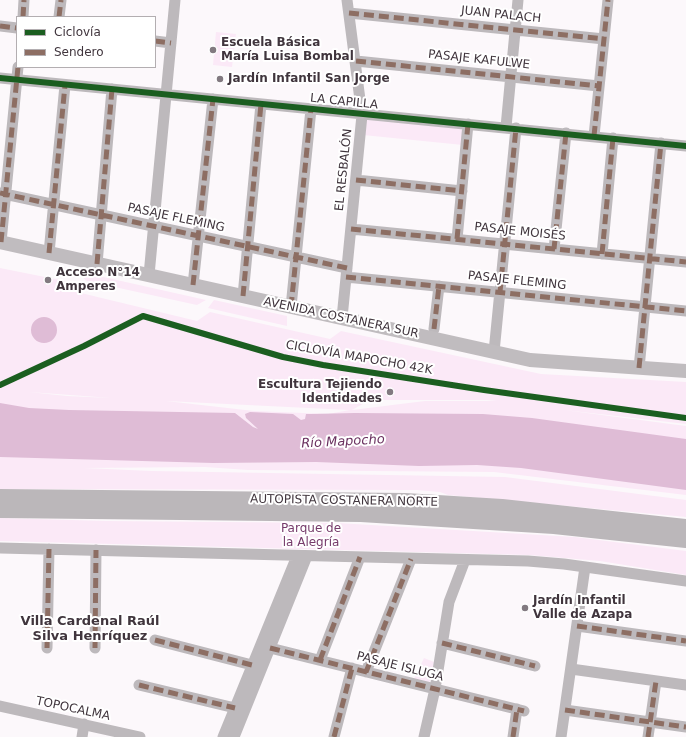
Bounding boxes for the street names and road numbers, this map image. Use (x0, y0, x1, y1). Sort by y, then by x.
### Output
street label: JUAN PALACH (460, 4, 542, 26)
street label: PASAJE KAFULWE (427, 47, 531, 73)
street label: LA CAPILLA (309, 91, 379, 113)
street label: EL RESBALÓN (333, 128, 355, 212)
street label: PASAJE FLEMING (126, 201, 226, 235)
street label: PASAJE MOISÉS (474, 220, 566, 244)
street label: PASAJE FLEMING (467, 269, 567, 293)
street label: AVENIDA COSTANERA SUR (262, 295, 420, 341)
street label: CICLOVÍA MAPOCHO 42K (285, 338, 433, 378)
street label: AUTOPISTA COSTANERA NORTE (250, 492, 438, 510)
street label: PASAJE ISLUGA (355, 649, 445, 685)
street label: TOPOCALMA (35, 694, 111, 724)

